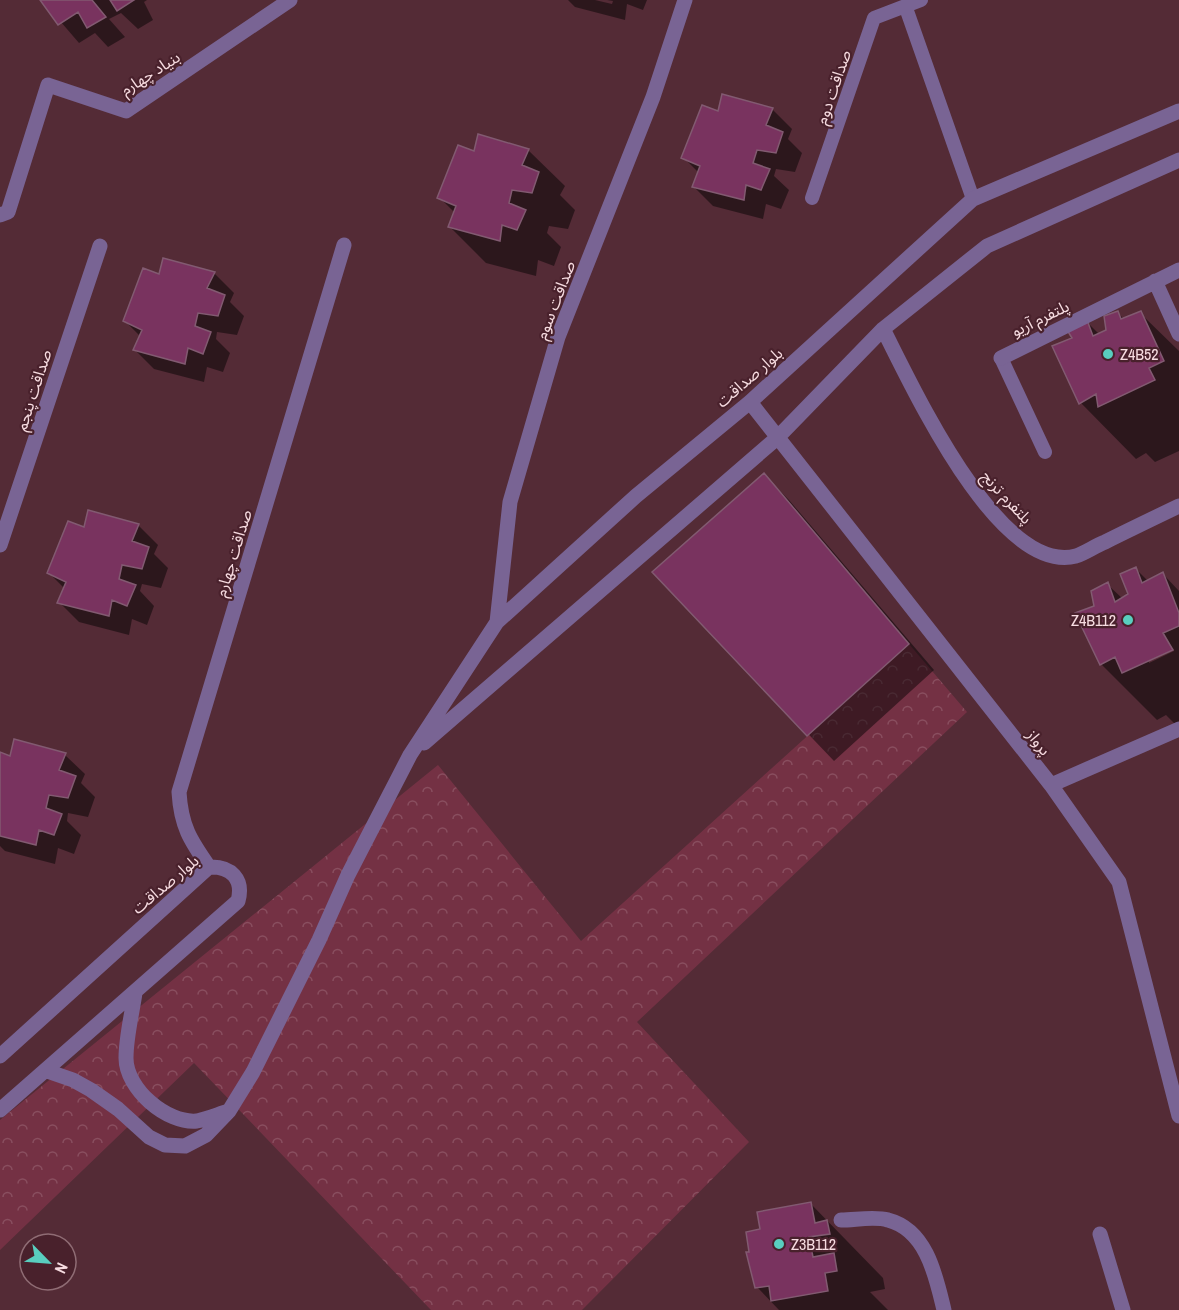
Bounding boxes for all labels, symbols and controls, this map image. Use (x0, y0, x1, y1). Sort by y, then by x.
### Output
street label: بنیاد چهارم (116, 46, 185, 102)
street label: صداقت دوم (810, 47, 858, 128)
street label: صداقت سوم (530, 257, 582, 343)
street label: پلتفرم آریو (1007, 295, 1074, 343)
street label: بلوار صداقت (711, 342, 787, 412)
place label: Z4B52 (1120, 343, 1159, 365)
street label: صداقت پنجم (9, 346, 58, 434)
marker: Z4B52 (1101, 347, 1115, 361)
street label: پلتفرم ترنج (975, 465, 1038, 530)
street label: صداقت چهارم (209, 507, 259, 600)
place label: Z4B112 (1071, 609, 1116, 631)
marker: Z4B112 (1121, 613, 1135, 627)
street label: پرواز (1021, 723, 1056, 760)
street label: بلوار صداقت (127, 849, 203, 919)
north arrow (18, 1232, 78, 1292)
place label: Z3B112 (791, 1233, 836, 1255)
marker: Z3B112 (772, 1237, 786, 1251)
text: N (50, 1259, 74, 1277)

